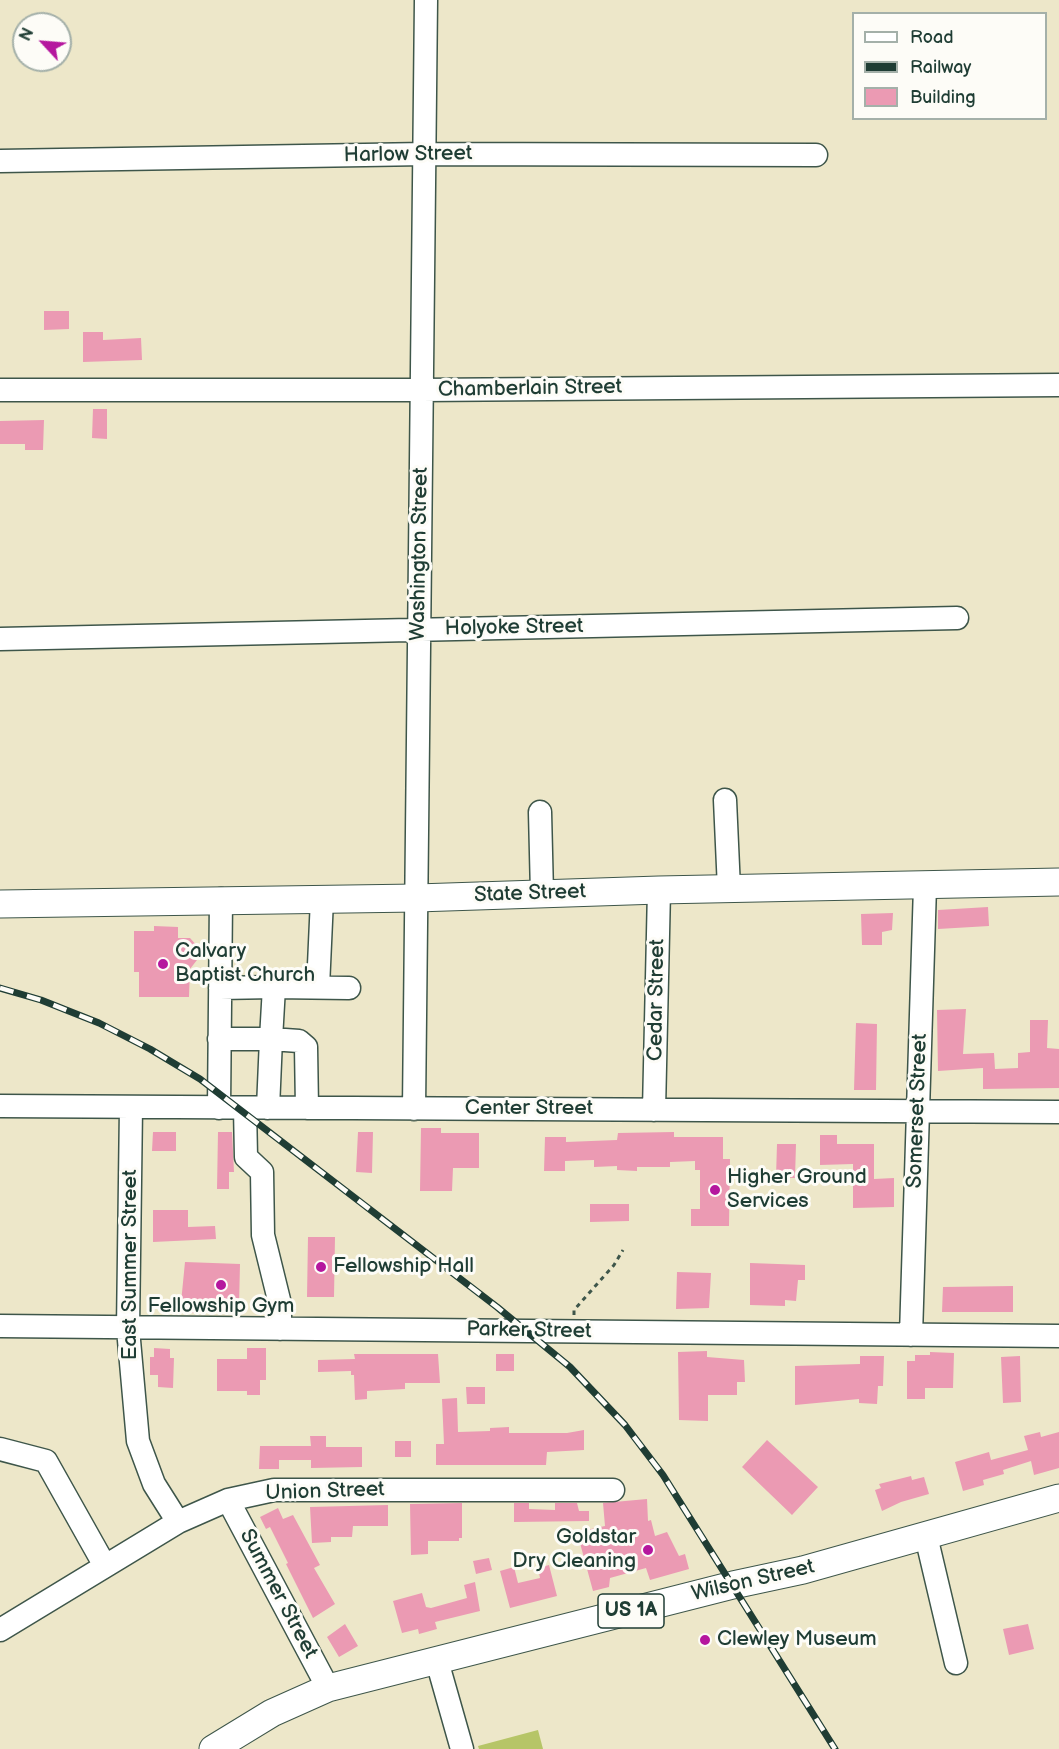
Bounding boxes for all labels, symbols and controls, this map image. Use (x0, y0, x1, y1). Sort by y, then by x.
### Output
north arrow (12, 12, 72, 72)
legend (852, 12, 1047, 120)
text: N (16, 25, 38, 44)
text: Road (910, 27, 954, 48)
text: Railway (910, 57, 972, 78)
text: Building (910, 87, 976, 108)
street label: Harlow Street (343, 141, 473, 169)
street label: Chamberlain Street (438, 375, 622, 403)
street label: Washington Street (406, 467, 434, 641)
street label: Holyoke Street (445, 614, 583, 642)
street label: State Street (474, 879, 586, 909)
place label: Calvary Baptist Church (175, 939, 315, 989)
street label: Cedar Street (643, 939, 671, 1061)
marker: Calvary Baptist Church (156, 957, 170, 971)
street label: Somerset Street (903, 1033, 933, 1189)
street label: Center Street (465, 1096, 593, 1122)
place label: Higher Ground Services (727, 1165, 867, 1215)
street label: East Summer Street (118, 1170, 144, 1360)
marker: Higher Ground Services (708, 1183, 722, 1197)
place label: Fellowship Hall (333, 1254, 474, 1280)
marker: Fellowship Hall (314, 1260, 328, 1274)
marker: Fellowship Gym (214, 1278, 228, 1292)
place label: Fellowship Gym (148, 1294, 294, 1320)
street label: Parker Street (466, 1317, 592, 1345)
street label: Union Street (265, 1477, 385, 1507)
street label: Summer Street (233, 1525, 323, 1663)
place label: Goldstar Dry Cleaning (512, 1525, 636, 1575)
marker: Goldstar Dry Cleaning (641, 1543, 655, 1557)
street label: Wilson Street (689, 1555, 817, 1607)
road number: US 1A (598, 1594, 664, 1628)
place label: Clewley Museum (717, 1627, 877, 1653)
marker: Clewley Museum (698, 1633, 712, 1647)

